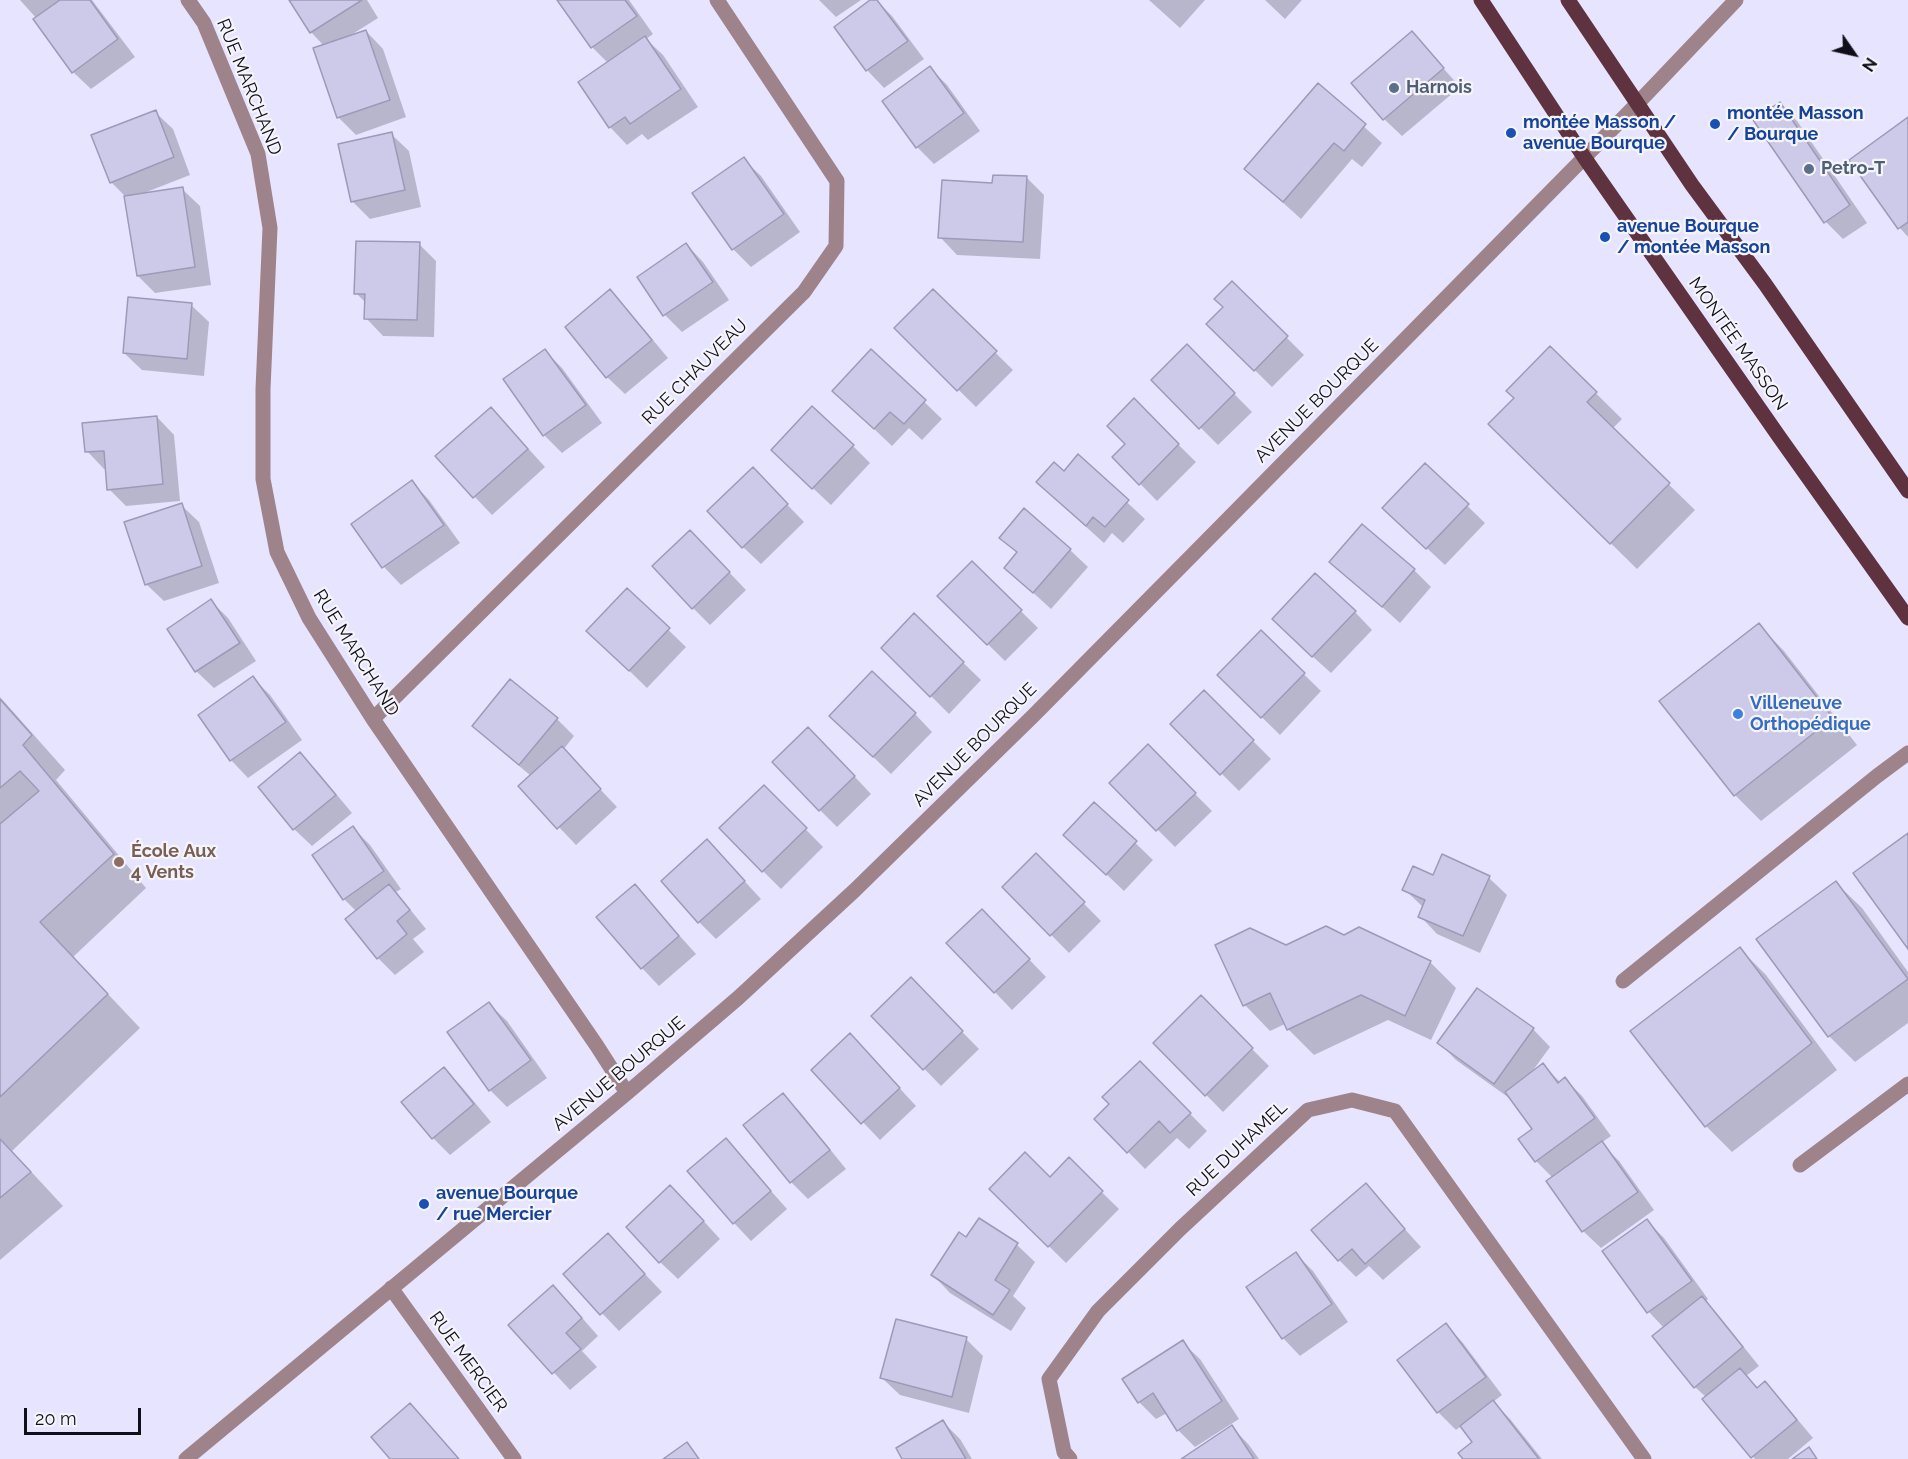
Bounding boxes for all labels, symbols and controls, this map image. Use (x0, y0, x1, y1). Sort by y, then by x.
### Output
street label: RUE MARCHAND (212, 16, 286, 158)
north arrow (1824, 24, 1884, 84)
text: N (1858, 54, 1881, 75)
place label: Harnois (1406, 77, 1472, 99)
marker: Harnois (1387, 81, 1401, 95)
place label: montée Masson / Bourque (1727, 103, 1864, 146)
place label: montée Masson / avenue Bourque (1523, 112, 1676, 154)
marker: montée Masson / Bourque (1708, 117, 1722, 131)
marker: montée Masson / avenue Bourque (1504, 126, 1518, 140)
place label: Petro-T (1821, 158, 1885, 180)
marker: Petro-T (1802, 162, 1816, 176)
place label: avenue Bourque / montée Masson (1617, 216, 1770, 258)
marker: avenue Bourque / montée Masson (1598, 230, 1612, 244)
street label: MONTÉE MASSON (1684, 273, 1792, 415)
street label: RUE CHAUVEAU (638, 315, 752, 429)
street label: AVENUE BOURQUE (1251, 335, 1383, 467)
street label: RUE MARCHAND (308, 586, 404, 720)
street label: AVENUE BOURQUE (909, 679, 1041, 811)
place label: Villeneuve Orthopédique (1750, 693, 1871, 736)
marker: Villeneuve Orthopédique (1731, 707, 1745, 721)
place label: École Aux 4 Vents (131, 841, 216, 884)
marker: École Aux 4 Vents (112, 855, 126, 869)
street label: AVENUE BOURQUE (548, 1012, 690, 1136)
street label: RUE DUHAMEL (1182, 1097, 1292, 1201)
place label: avenue Bourque / rue Mercier (436, 1183, 578, 1226)
marker: avenue Bourque / rue Mercier (417, 1197, 431, 1211)
street label: RUE MERCIER (424, 1308, 512, 1416)
scale bar (27, 1396, 144, 1434)
text: 20 m (35, 1408, 77, 1429)

